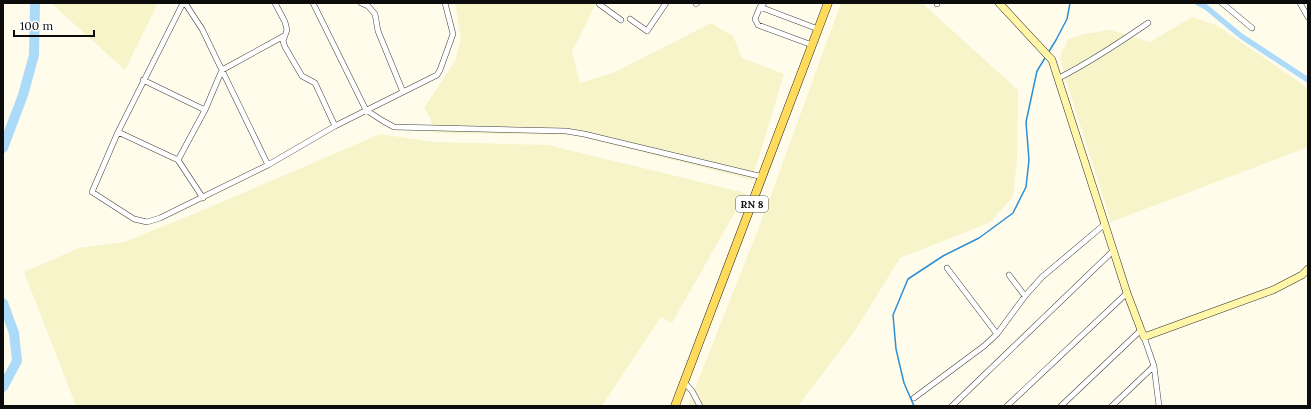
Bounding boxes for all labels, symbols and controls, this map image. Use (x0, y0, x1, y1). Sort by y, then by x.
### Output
scale bar (14, 12, 94, 38)
text: 100 m (20, 18, 53, 33)
road number: RN 8 (736, 196, 768, 212)

